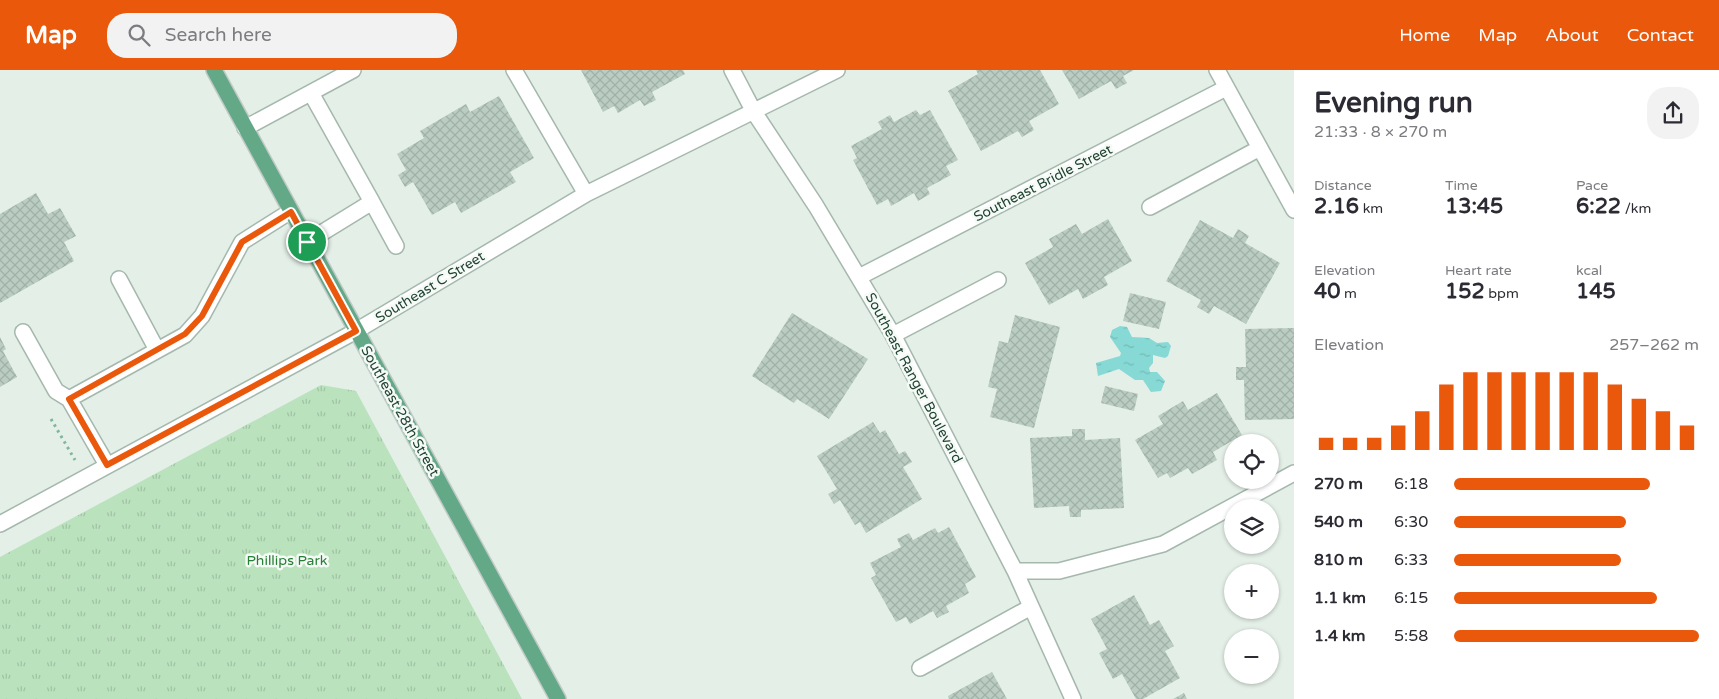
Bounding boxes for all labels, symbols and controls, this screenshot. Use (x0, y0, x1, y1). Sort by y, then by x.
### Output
search box (107, 13, 457, 58)
text: Map (25, 21, 77, 50)
icon: search (125, 21, 153, 49)
text: Search here (165, 24, 272, 46)
text: Home (1399, 24, 1450, 46)
text: Map (1478, 24, 1517, 46)
text: About (1545, 24, 1599, 46)
text: Contact (1627, 24, 1694, 46)
text: Evening run (1314, 86, 1473, 120)
button: share (1647, 87, 1699, 139)
text: 21:33 · 8 × 270 m (1314, 122, 1447, 142)
street label: Southeast Bridle Street (971, 140, 1116, 225)
text: Distance (1314, 177, 1372, 194)
text: Time (1445, 177, 1478, 194)
text: Pace (1576, 177, 1608, 194)
text: 2.16 (1314, 194, 1359, 219)
text: 13:45 (1445, 194, 1503, 219)
text: 6:22 (1576, 194, 1621, 219)
text: km (1359, 200, 1383, 217)
text: /km (1621, 200, 1651, 217)
pin (286, 221, 328, 263)
icon: arrive (293, 228, 321, 256)
street label: Southeast C Street (372, 247, 488, 326)
text: Elevation (1314, 262, 1375, 279)
text: Heart rate (1445, 262, 1512, 279)
text: kcal (1576, 262, 1602, 279)
text: 40 (1314, 279, 1340, 304)
text: 152 (1445, 279, 1485, 304)
text: 145 (1576, 279, 1616, 304)
text: m (1340, 285, 1357, 302)
text: bpm (1485, 285, 1519, 302)
street label: Southeast Ranger Boulevard (862, 290, 966, 466)
text: Elevation (1314, 335, 1384, 355)
text: 257–262 m (1609, 335, 1699, 355)
street label: Southeast 28th Street (357, 343, 443, 480)
map controls (1224, 434, 1279, 684)
button: locate (1224, 434, 1279, 489)
text: 270 m (1314, 474, 1363, 494)
text: 6:18 (1394, 474, 1428, 494)
button: layers (1224, 499, 1279, 554)
text: 540 m (1314, 512, 1363, 532)
text: 6:30 (1394, 512, 1428, 532)
text: 810 m (1314, 550, 1363, 570)
text: 6:33 (1394, 550, 1428, 570)
park label: Phillips Park (247, 552, 328, 569)
button: + (1224, 564, 1279, 619)
text: 1.1 km (1314, 588, 1366, 608)
text: 6:15 (1394, 588, 1428, 608)
text: 1.4 km (1314, 626, 1366, 646)
text: 5:58 (1394, 626, 1428, 646)
button: − (1224, 629, 1279, 684)

